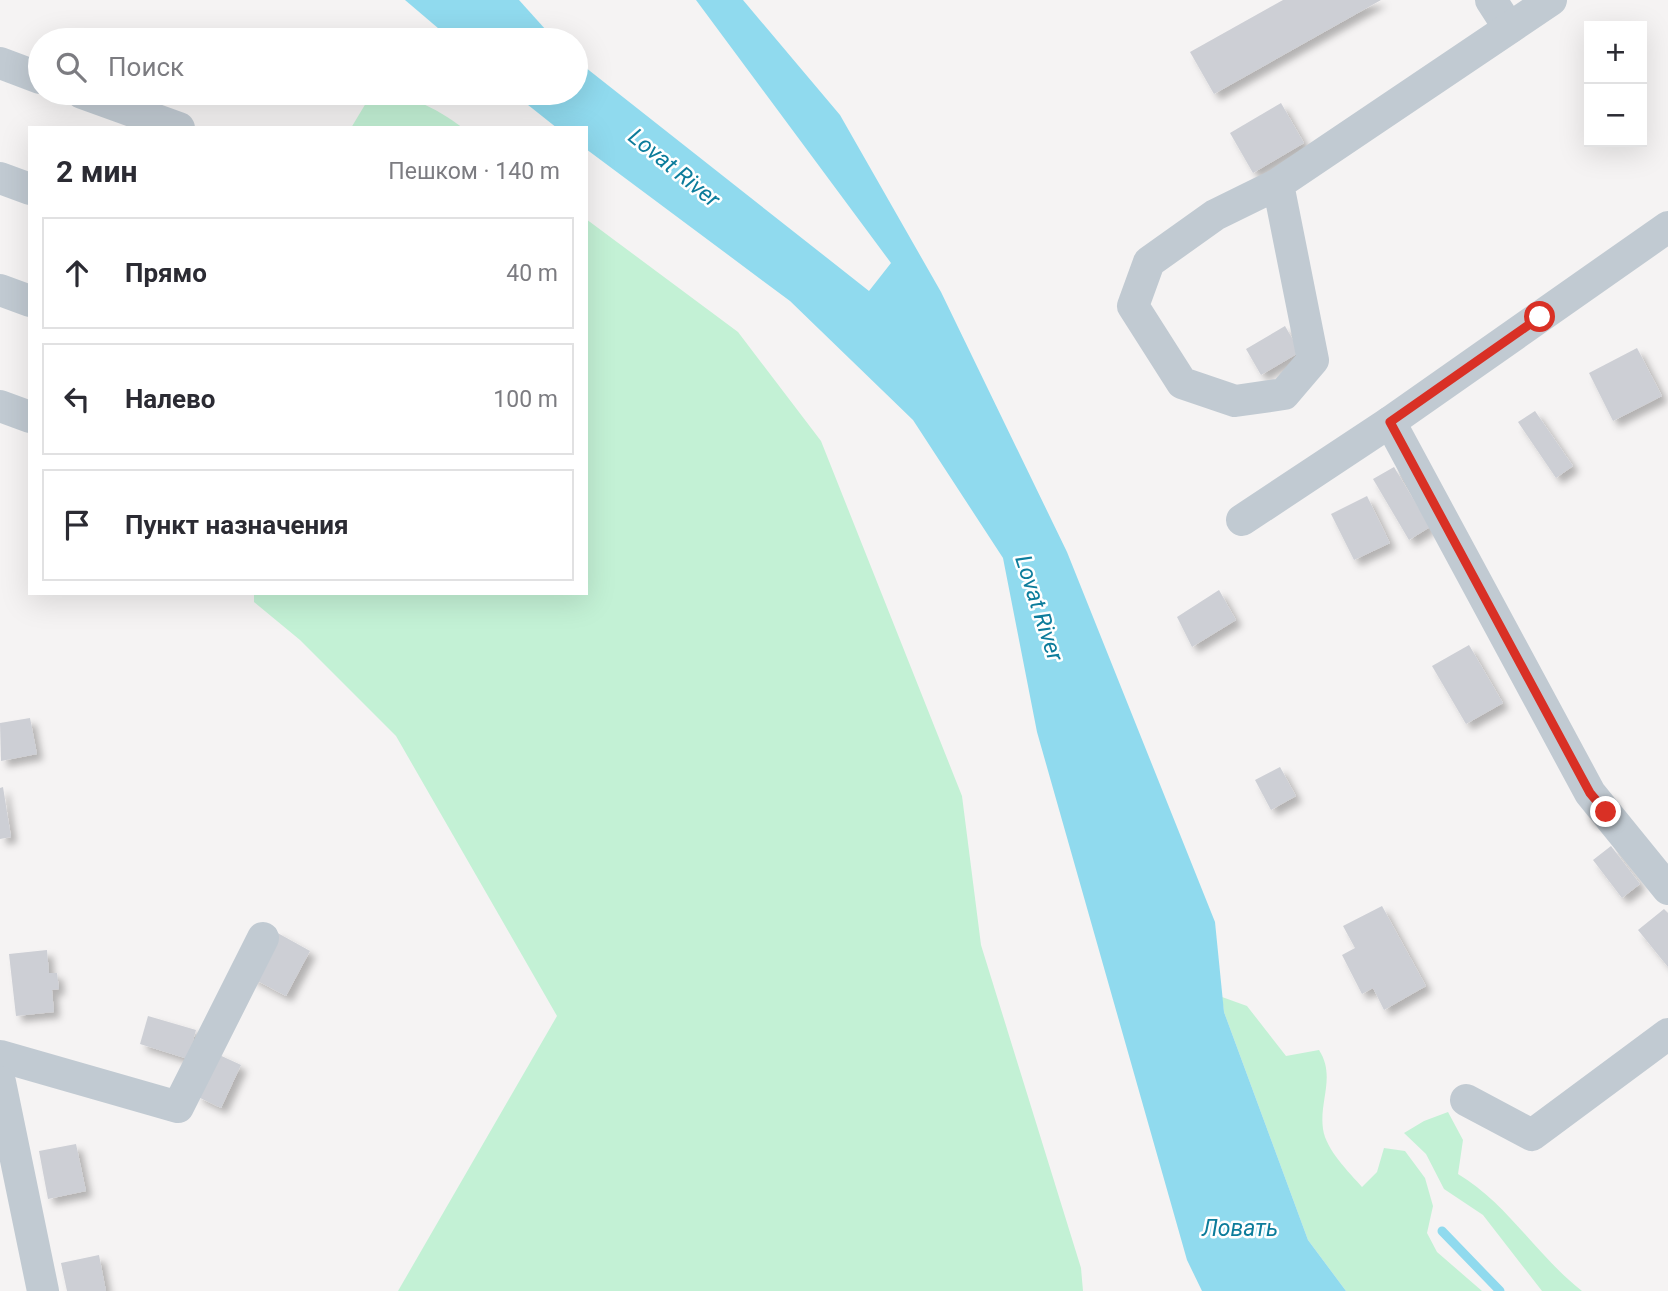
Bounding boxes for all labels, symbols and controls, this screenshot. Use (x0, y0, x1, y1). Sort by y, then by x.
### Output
map controls (1584, 21, 1647, 147)
button: + (1584, 21, 1647, 84)
search box (28, 28, 588, 105)
icon: search (52, 48, 90, 86)
text: Поиск (108, 52, 184, 82)
button: − (1584, 84, 1647, 147)
water label: Lovat River (623, 123, 726, 214)
text: 2 мин (56, 154, 137, 189)
text: Пешком · 140 m (388, 158, 560, 185)
icon: ahead (58, 254, 96, 292)
text: Прямо (125, 258, 207, 288)
text: 40 m (506, 260, 558, 287)
route start (1524, 301, 1555, 332)
icon: left (58, 380, 96, 418)
text: Налево (125, 384, 215, 414)
text: 100 m (493, 386, 558, 413)
icon: arrive (58, 506, 96, 544)
text: Пункт назначения (125, 510, 349, 540)
water label: Lovat River (1009, 552, 1069, 666)
route end (1590, 796, 1621, 827)
water label: Ловать (1201, 1215, 1278, 1242)

